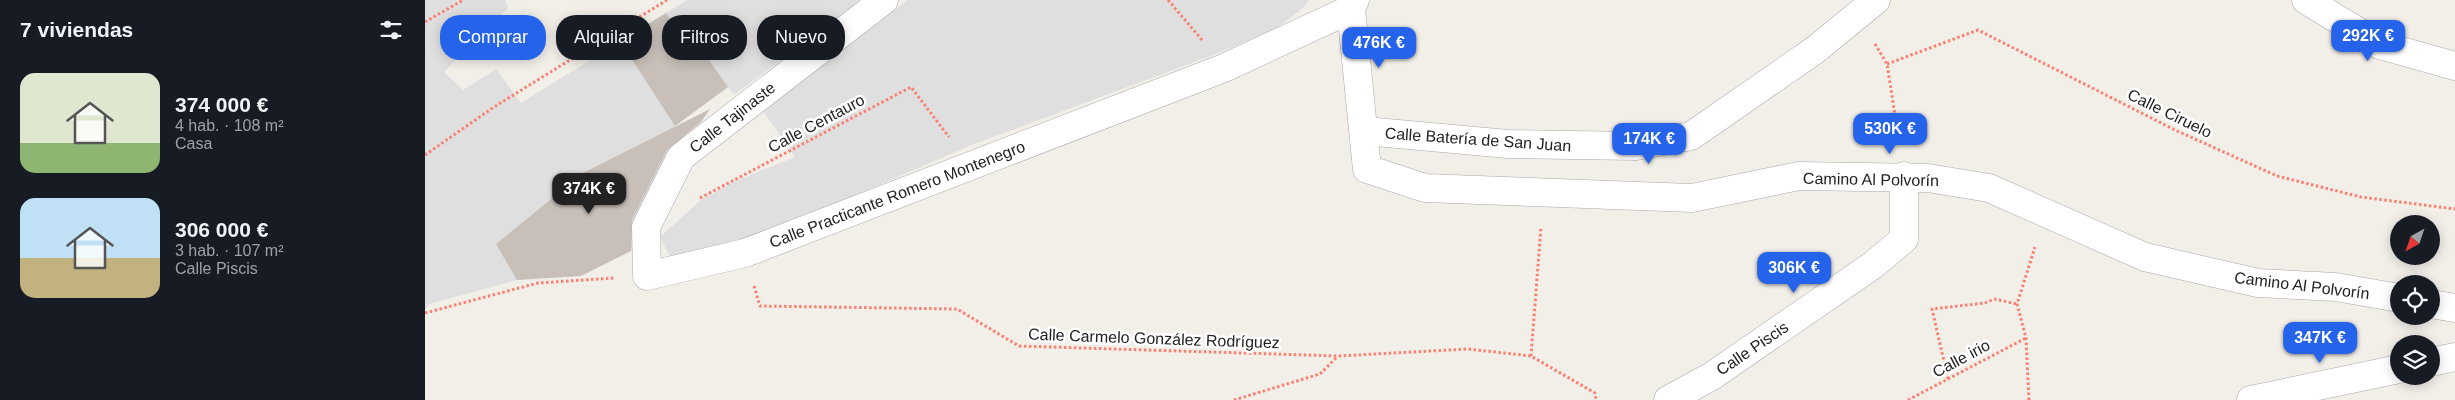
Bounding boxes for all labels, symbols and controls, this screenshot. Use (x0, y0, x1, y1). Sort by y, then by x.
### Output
chip: Comprar (440, 15, 546, 60)
chip: Alquilar (556, 15, 652, 60)
chip: Filtros (662, 15, 747, 60)
chip: Nuevo (757, 15, 845, 60)
icon: filters (377, 16, 405, 44)
text: 7 viviendas (20, 18, 133, 41)
pin: 292K € (2327, 20, 2409, 62)
pin: 476K € (1338, 27, 1420, 69)
text: 292K € (2342, 27, 2394, 44)
text: 476K € (1353, 34, 1405, 51)
street label: Calle Tajinaste (686, 79, 779, 156)
street label: Calle Ciruelo (2125, 86, 2215, 141)
street label: Calle Centauro (765, 91, 867, 156)
icon: home (60, 93, 120, 153)
text: 374 000 € (175, 93, 268, 116)
pin: 530K € (1849, 112, 1931, 155)
text: 4 hab. · 108 m² (175, 117, 284, 134)
text: 530K € (1864, 120, 1916, 137)
pin: 174K € (1608, 122, 1690, 165)
street label: Calle Batería de San Juan (1384, 125, 1572, 154)
text: 174K € (1623, 130, 1675, 147)
text: Casa (175, 135, 212, 152)
street label: Calle Practicante Romero Montenegro (767, 138, 1027, 251)
street label: Camino Al Polvorín (1803, 170, 1939, 189)
pin: 374K € (548, 172, 630, 215)
text: 374K € (563, 180, 615, 197)
north arrow (2390, 215, 2440, 265)
map controls (2390, 215, 2440, 385)
icon: home (60, 218, 120, 278)
text: 306 000 € (175, 218, 268, 241)
text: 3 hab. · 107 m² (175, 242, 284, 259)
pin: 306K € (1753, 252, 1835, 294)
text: 306K € (1768, 259, 1820, 276)
text: Calle Piscis (175, 260, 258, 277)
street label: Camino Al Polvorín (2233, 269, 2370, 302)
button: locate (2390, 275, 2440, 325)
street label: Calle Piscis (1713, 318, 1791, 379)
pin: 347K € (2279, 322, 2361, 364)
street label: Calle Carmelo González Rodríguez (1028, 326, 1280, 351)
text: 347K € (2294, 329, 2346, 346)
button: layers (2390, 335, 2440, 385)
street label: Calle irio (1930, 336, 1993, 381)

